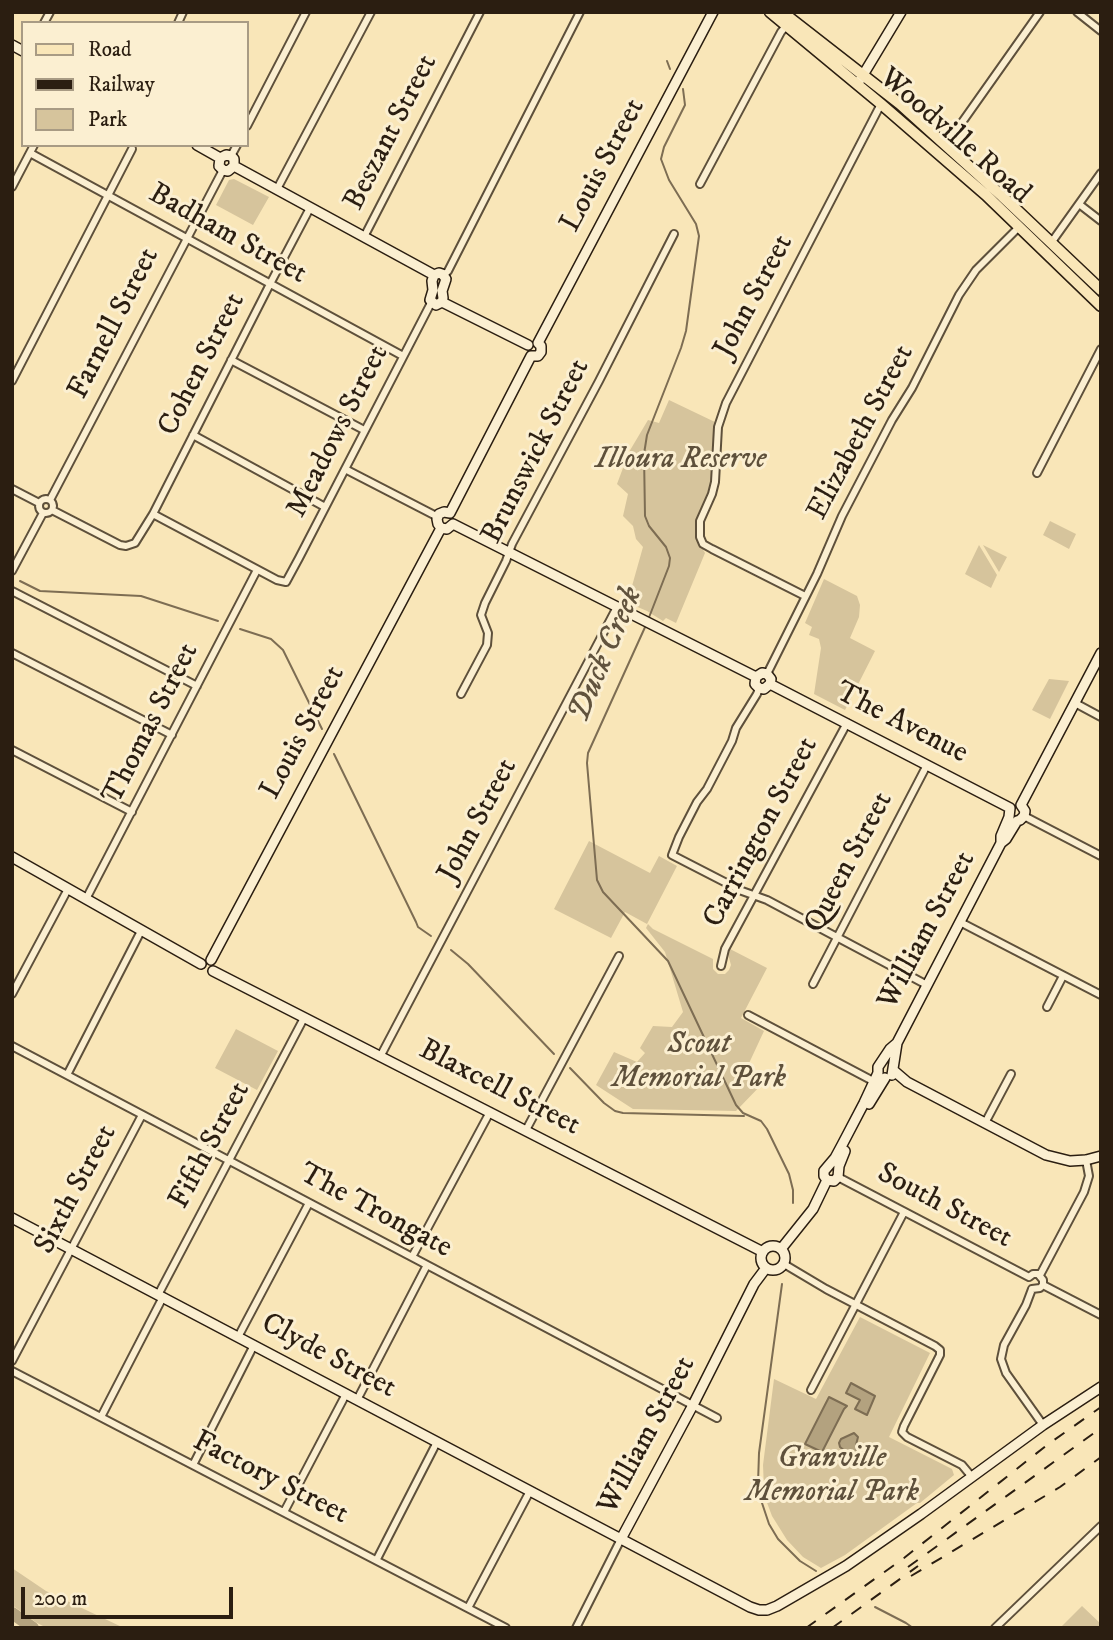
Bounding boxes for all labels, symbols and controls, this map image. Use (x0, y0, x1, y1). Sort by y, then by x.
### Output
legend (21, 21, 248, 147)
text: Road (88, 37, 132, 63)
street label: Beszant Street (337, 49, 447, 217)
street label: Woodville Road (871, 61, 1037, 213)
text: Railway (88, 72, 155, 98)
street label: Louis Street (554, 93, 654, 239)
text: Park (88, 107, 127, 133)
street label: Badham Street (142, 177, 312, 293)
street label: John Street (708, 229, 802, 365)
street label: Farnell Street (62, 242, 168, 406)
street label: Cohen Street (152, 288, 254, 442)
street label: Elizabeth Street (801, 339, 923, 527)
street label: Meadows Street (280, 340, 398, 524)
street label: Brunswick Street (475, 354, 599, 550)
park label: Illoura Reserve (596, 443, 766, 479)
water label: Duck Creek (561, 582, 653, 728)
street label: Thomas Street (96, 638, 208, 810)
street label: Louis Street (254, 660, 354, 806)
street label: The Avenue (829, 675, 973, 773)
street label: Carrington Street (697, 732, 827, 934)
street label: John Street (432, 753, 526, 889)
street label: Queen Street (798, 786, 902, 940)
street label: William Street (871, 846, 985, 1016)
park label: Scout Memorial Park (612, 1028, 786, 1098)
street label: Blaxcell Street (412, 1033, 586, 1145)
street label: Fifth Street (163, 1076, 259, 1216)
street label: Sixth Street (28, 1119, 126, 1261)
street label: South Street (870, 1156, 1018, 1258)
street label: The Trongate (293, 1157, 457, 1267)
street label: Clyde Street (254, 1306, 402, 1408)
street label: William Street (591, 1351, 705, 1521)
street label: Factory Street (186, 1424, 354, 1534)
park label: Granville Memorial Park (745, 1442, 919, 1512)
scale bar (24, 1574, 236, 1618)
text: 200 m (34, 1586, 87, 1612)

